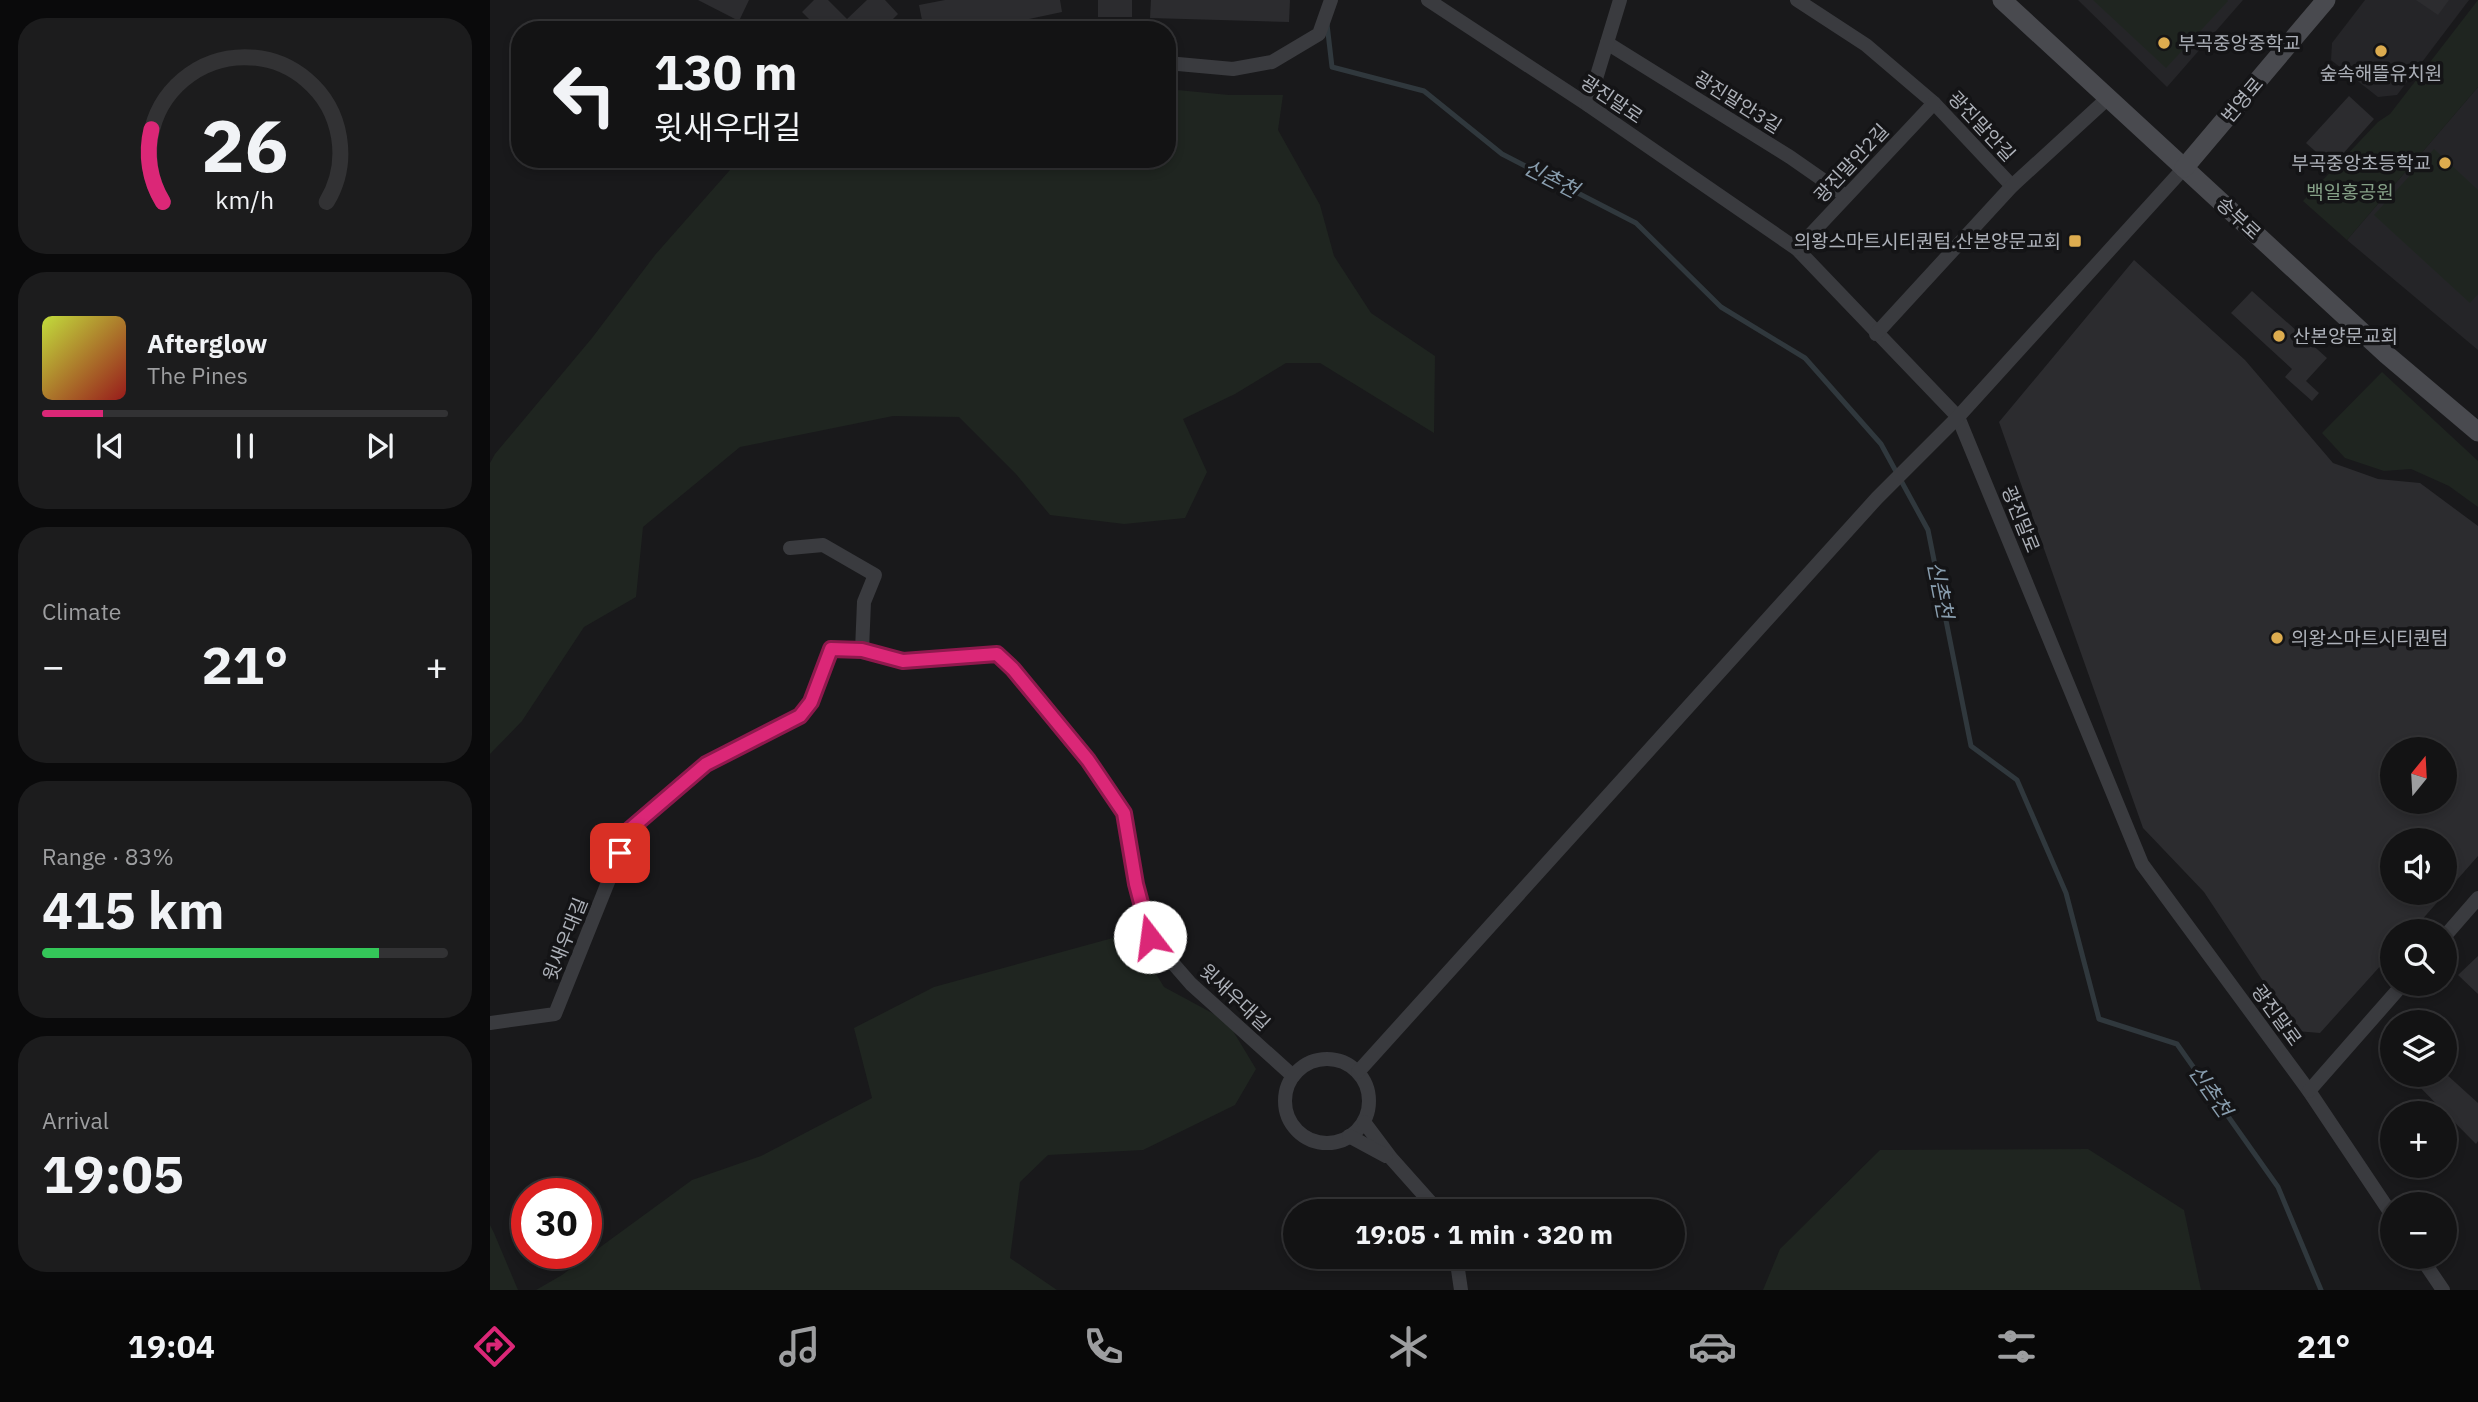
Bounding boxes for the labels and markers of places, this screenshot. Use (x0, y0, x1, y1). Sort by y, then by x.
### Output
place label: 부곡중앙중학교 (2178, 31, 2300, 55)
marker: 부곡중앙중학교 (2156, 35, 2172, 51)
marker: 숲속해뜰유치원 (2373, 43, 2389, 59)
place label: 숲속해뜰유치원 (2320, 61, 2442, 85)
place label: 부곡중앙초등학교 (2291, 151, 2431, 175)
marker: 부곡중앙초등학교 (2437, 155, 2453, 171)
place label: 의왕스마트시티퀀텀.산본양문교회 (1794, 229, 2061, 253)
marker: 의왕스마트시티퀀텀.산본양문교회 (2067, 233, 2083, 249)
place label: 산본양문교회 (2293, 324, 2398, 348)
marker: 산본양문교회 (2271, 328, 2287, 344)
place label: 의왕스마트시티퀀텀 (2291, 626, 2448, 650)
marker: 의왕스마트시티퀀텀 (2269, 630, 2285, 646)
pin (590, 823, 650, 883)

